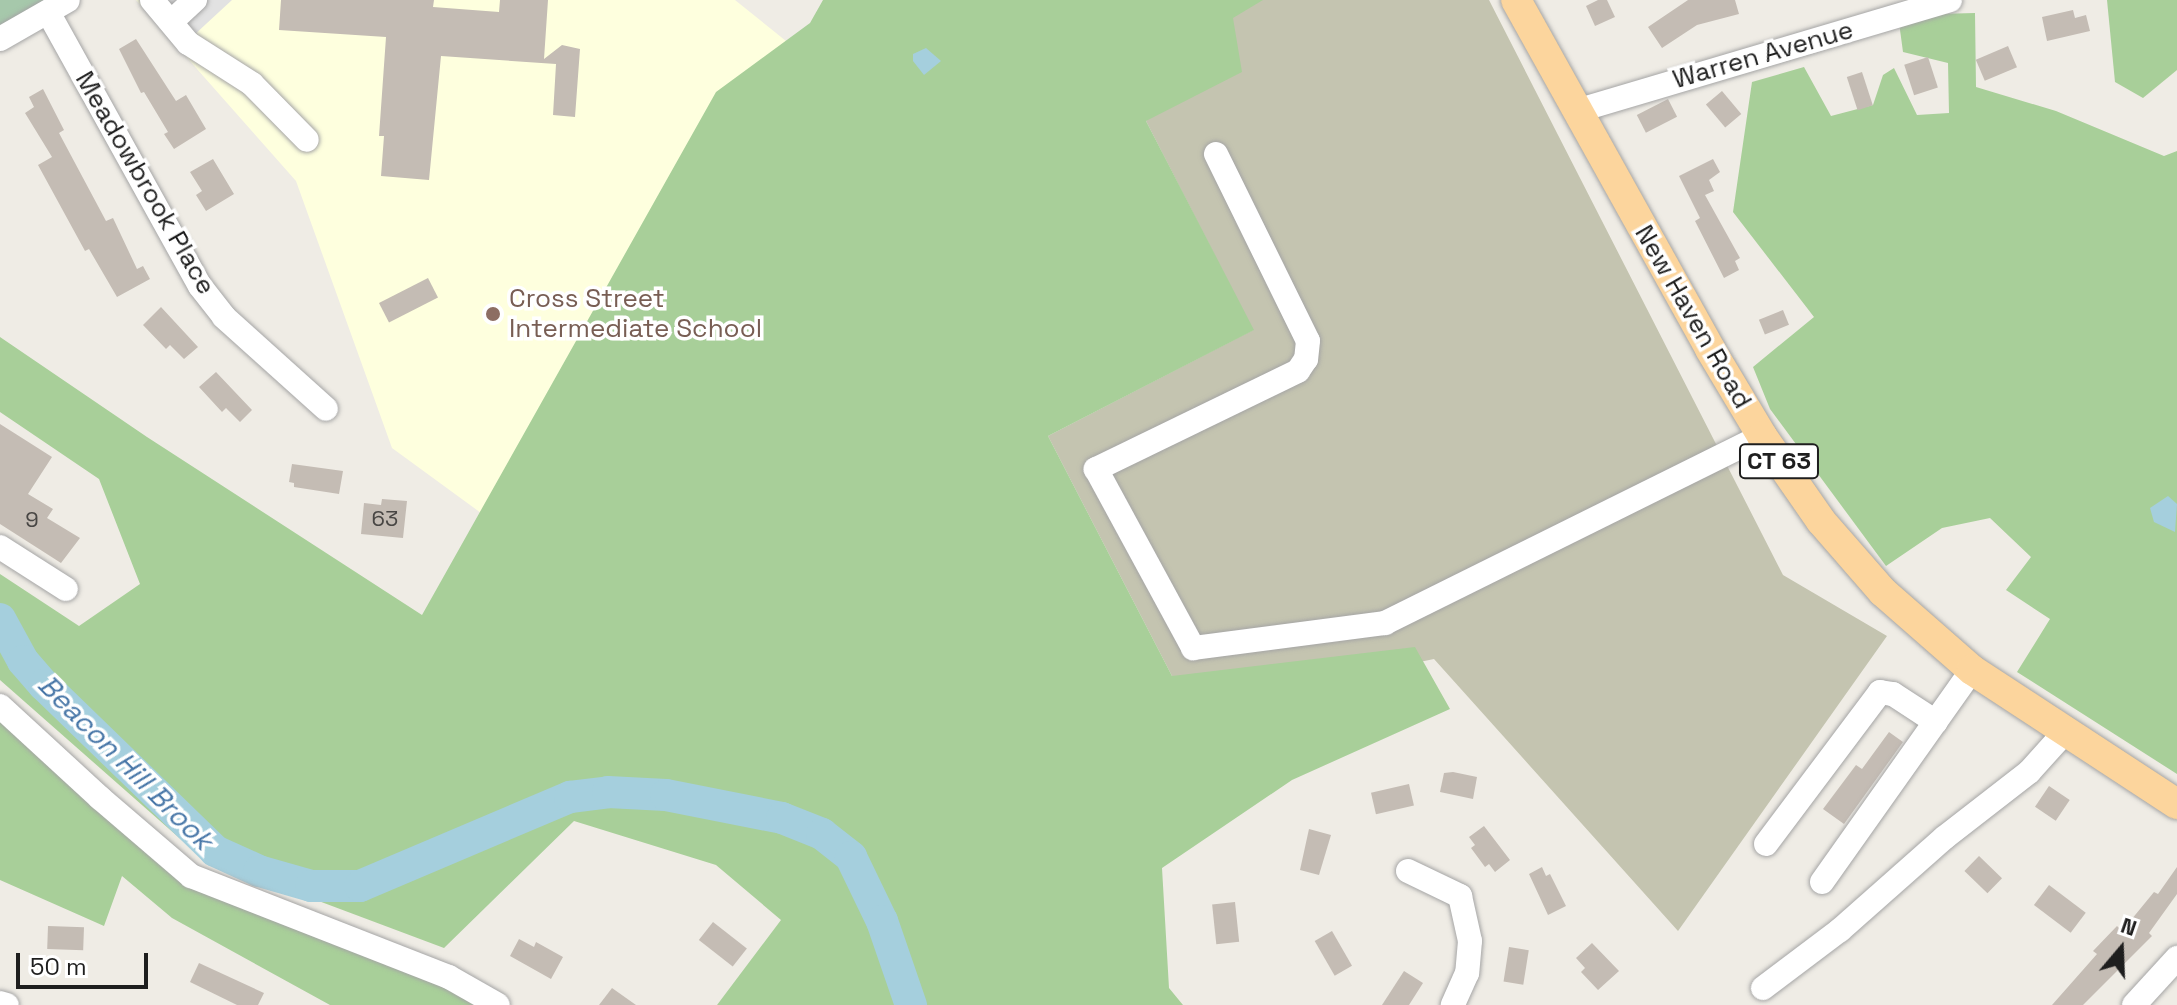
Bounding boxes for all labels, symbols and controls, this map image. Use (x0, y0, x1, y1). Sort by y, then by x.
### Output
street label: Warren Avenue (1669, 14, 1857, 96)
street label: Meadowbrook Place (68, 66, 222, 300)
street label: New Haven Road (1628, 220, 1758, 414)
place label: Cross Street Intermediate School (509, 283, 762, 344)
marker: Cross Street Intermediate School (484, 305, 502, 323)
road number: CT 63 (1737, 441, 1821, 481)
house number: 63 (372, 506, 398, 532)
house number: 9 (25, 507, 39, 533)
water label: Beacon Hill Brook (32, 668, 220, 856)
north arrow (2081, 909, 2161, 989)
text: N (2117, 911, 2140, 942)
scale bar (20, 937, 152, 987)
text: 50 m (30, 951, 87, 982)

